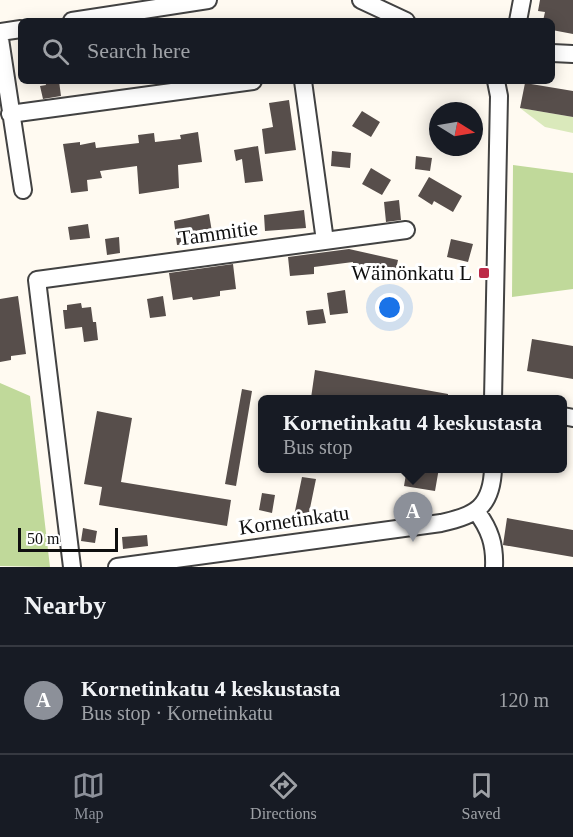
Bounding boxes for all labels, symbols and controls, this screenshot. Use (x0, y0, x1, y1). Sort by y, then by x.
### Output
search box (18, 18, 555, 84)
icon: search (39, 35, 72, 68)
text: Search here (87, 38, 190, 63)
north arrow (429, 102, 483, 156)
street label: Tammitie (177, 216, 259, 250)
place label: Wäinönkatu L (351, 261, 472, 285)
marker: Wäinönkatu L (477, 266, 491, 280)
your location (375, 293, 404, 322)
popup (258, 395, 567, 473)
text: Kornetinkatu 4 keskustasta (283, 410, 542, 435)
text: Bus stop (283, 436, 352, 458)
pin: A (394, 492, 432, 542)
street label: Kornetinkatu (237, 500, 351, 540)
scale bar (18, 525, 118, 552)
text: 50 m (27, 530, 59, 547)
text: Nearby (24, 591, 106, 620)
text: Kornetinkatu 4 keskustasta (81, 676, 340, 701)
text: A (36, 689, 51, 711)
text: 120 m (498, 689, 549, 711)
text: Bus stop · Kornetinkatu (81, 702, 273, 724)
tab: Map (72, 769, 105, 823)
tab: Directions (250, 769, 317, 823)
tab: Saved (461, 769, 501, 823)

